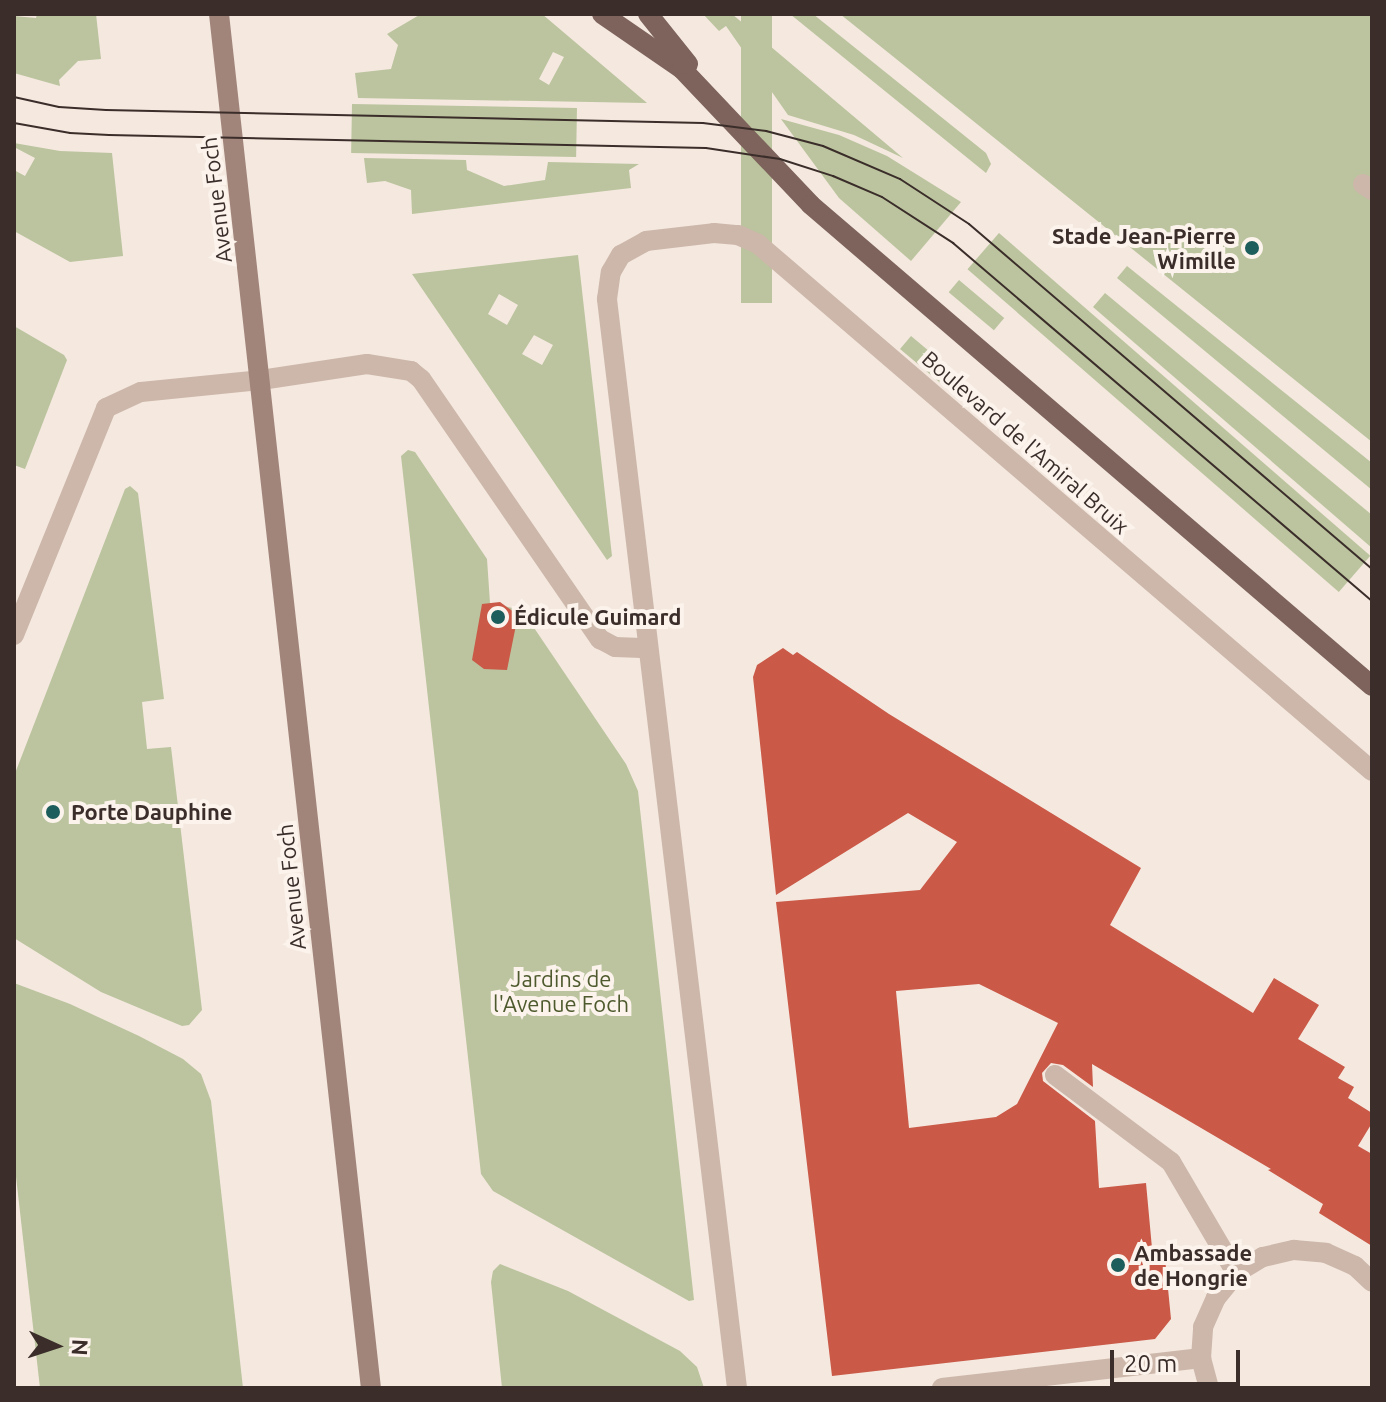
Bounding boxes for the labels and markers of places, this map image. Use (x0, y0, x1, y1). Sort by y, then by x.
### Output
place label: Stade Jean-Pierre Wimille (1052, 222, 1236, 274)
marker: Stade Jean-Pierre Wimille (1243, 239, 1261, 257)
place label: Édicule Guimard (514, 604, 682, 630)
marker: Édicule Guimard (489, 608, 507, 626)
place label: Porte Dauphine (71, 799, 232, 825)
marker: Porte Dauphine (42, 801, 64, 823)
place label: Ambassade de Hongrie (1134, 1239, 1252, 1290)
marker: Ambassade de Hongrie (1109, 1256, 1127, 1274)

